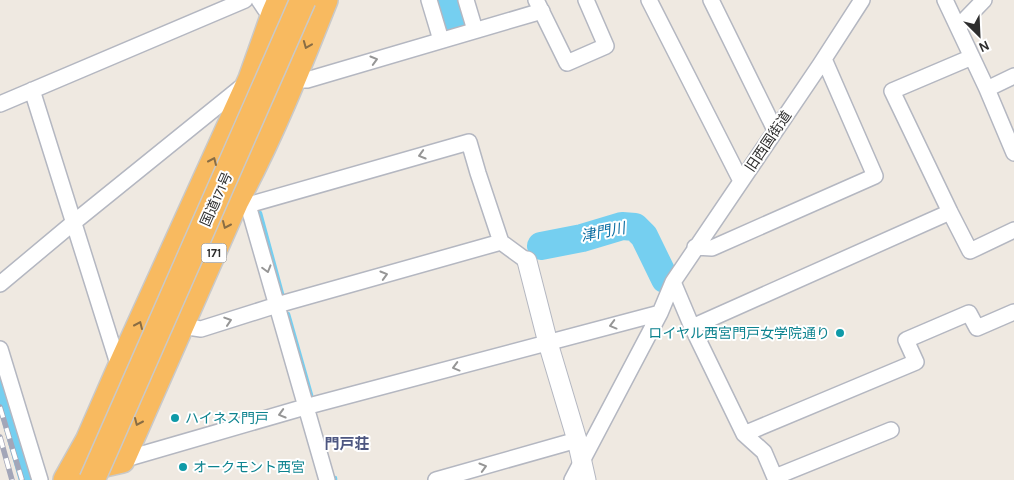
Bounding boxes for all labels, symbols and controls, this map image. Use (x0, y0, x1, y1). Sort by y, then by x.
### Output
north arrow (954, 10, 1004, 60)
text: N (976, 37, 992, 56)
one-way arrow (303, 40, 313, 49)
one-way arrow (369, 56, 378, 66)
street label: 旧西国街道 (742, 108, 795, 175)
one-way arrow (419, 150, 427, 160)
one-way arrow (207, 158, 217, 167)
street label: 国道171号 (197, 169, 236, 229)
water label: 津門川 (579, 218, 629, 245)
one-way arrow (221, 220, 232, 229)
road number: 171 (202, 244, 226, 262)
one-way arrow (261, 264, 271, 272)
one-way arrow (380, 270, 388, 280)
one-way arrow (224, 316, 232, 326)
one-way arrow (609, 320, 617, 330)
one-way arrow (133, 321, 144, 330)
place label: ロイヤル西宮門戸女学院通り (648, 325, 830, 342)
marker: ロイヤル西宮門戸女学院通り (834, 327, 846, 339)
one-way arrow (451, 361, 460, 372)
one-way arrow (278, 408, 286, 419)
place label: ハイネス門戸 (185, 410, 269, 427)
marker: ハイネス門戸 (169, 412, 181, 424)
one-way arrow (134, 417, 145, 426)
district label: 門戸荘 (324, 435, 370, 453)
place label: オークモント西宮 (193, 459, 305, 476)
marker: オークモント西宮 (177, 461, 189, 473)
one-way arrow (479, 462, 487, 472)

